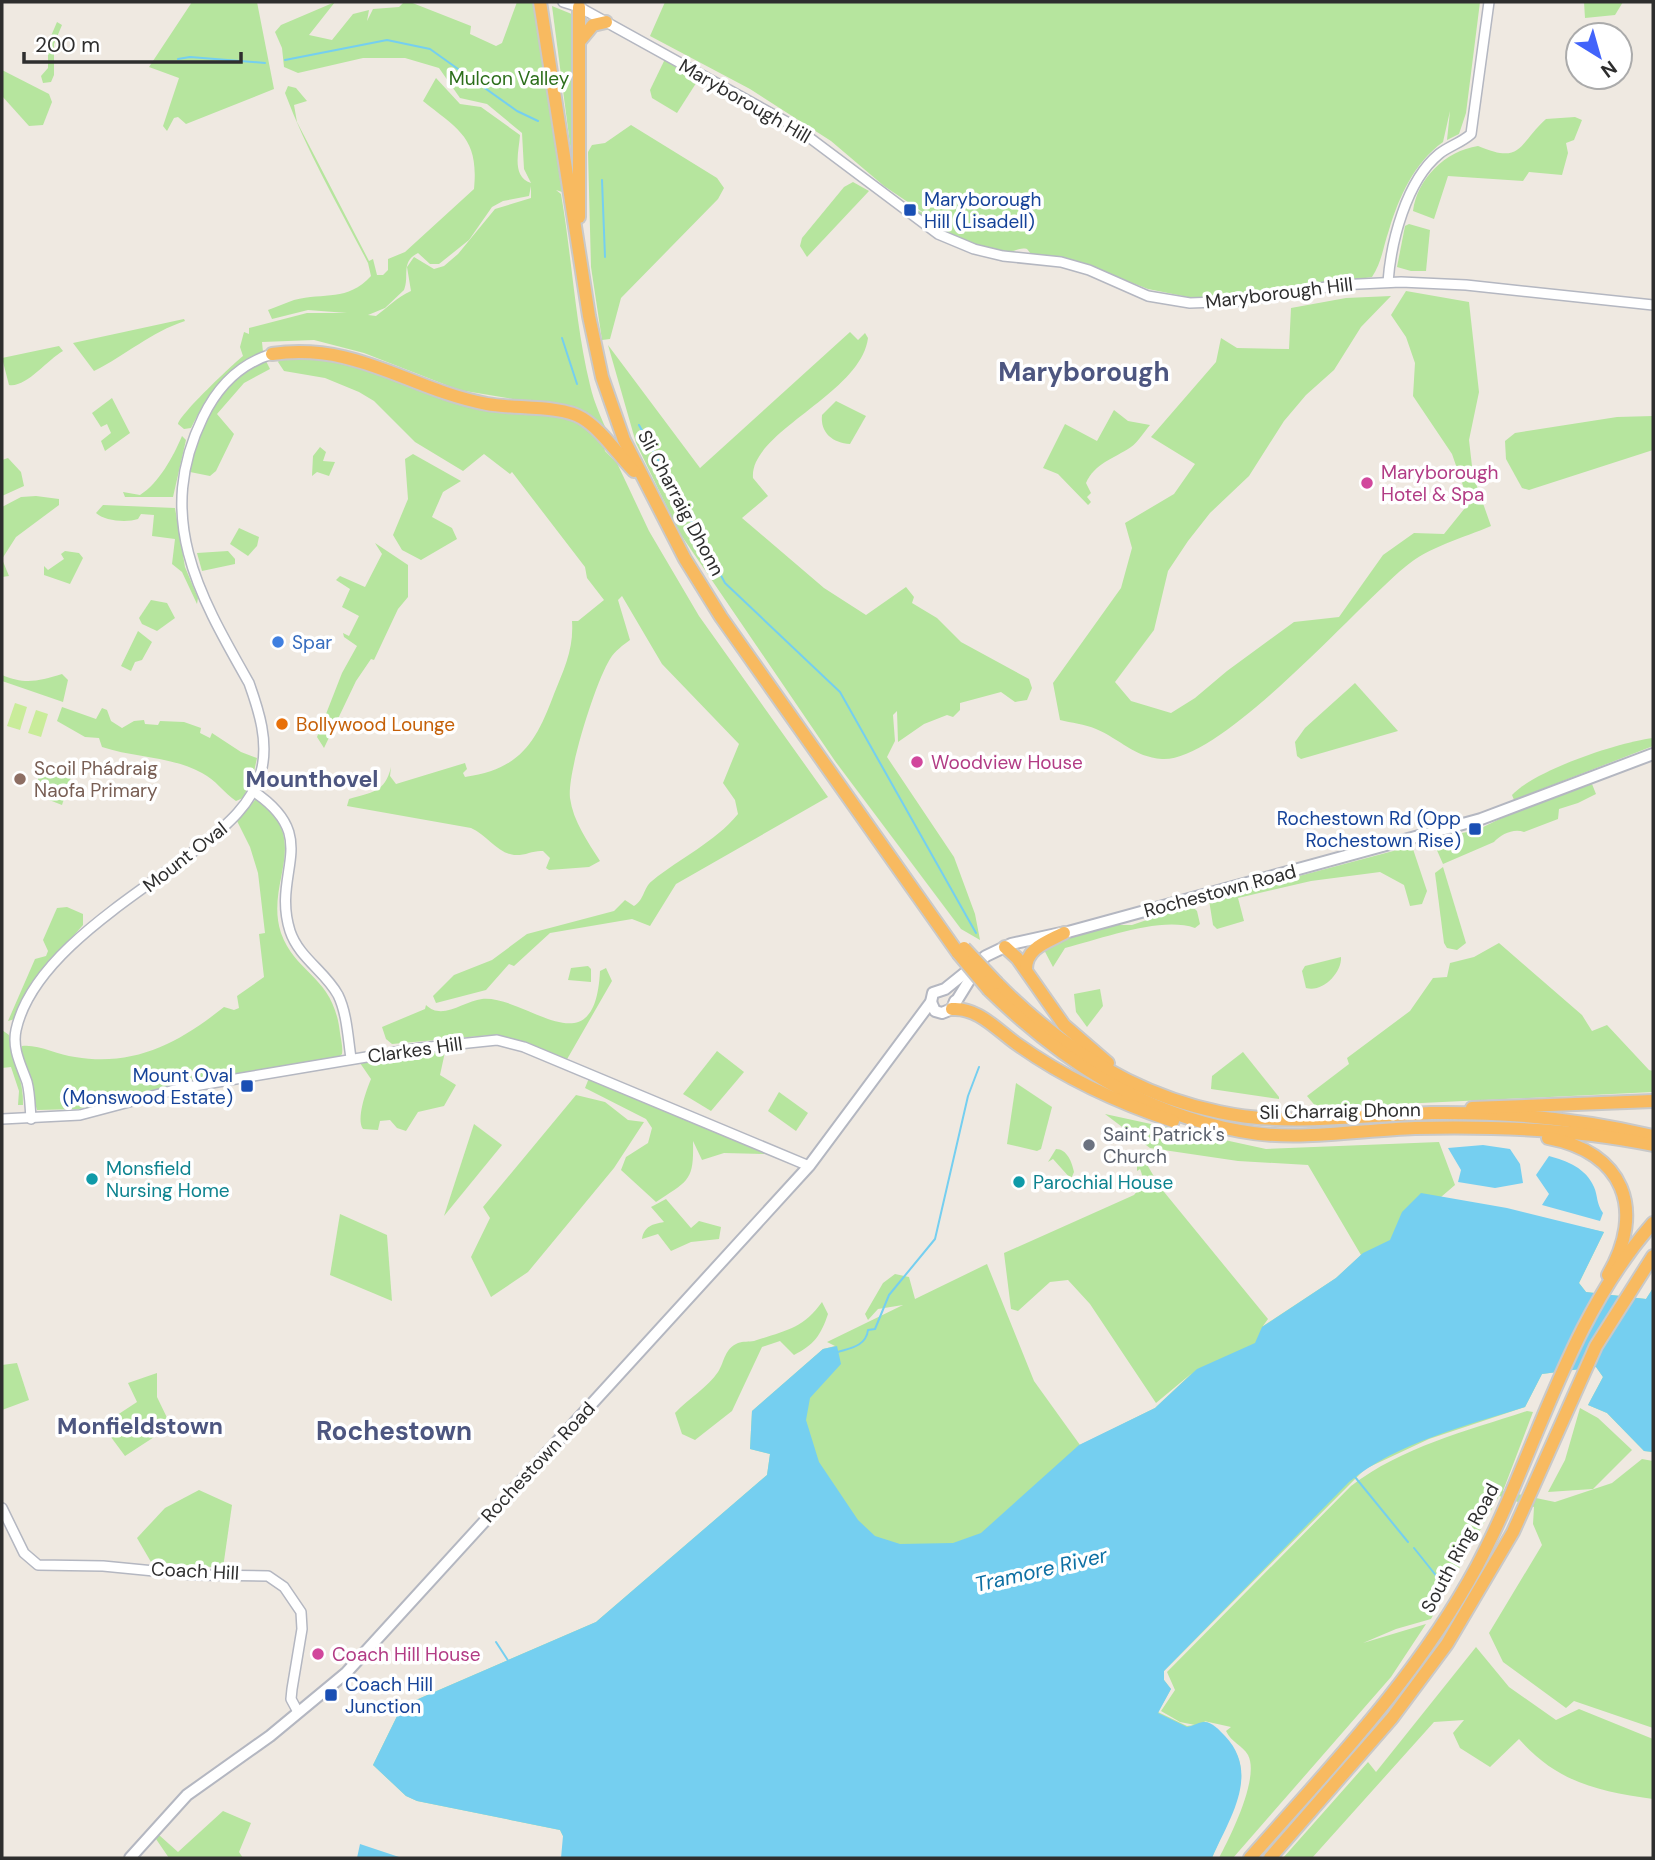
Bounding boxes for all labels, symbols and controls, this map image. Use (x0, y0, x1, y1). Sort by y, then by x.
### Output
scale bar (24, 21, 242, 65)
north arrow (1564, 21, 1634, 91)
text: 200 m (35, 31, 100, 59)
street label: Maryborough Hill (674, 53, 816, 149)
text: N (1596, 55, 1622, 83)
park label: Mulcon Valley (449, 66, 570, 91)
place label: Maryborough Hill (Lisadell) (924, 187, 1041, 234)
marker: Maryborough Hill (Lisadell) (902, 202, 918, 218)
street label: Maryborough Hill (1204, 272, 1354, 314)
district label: Maryborough (998, 355, 1170, 389)
street label: Sli Charraig Dhonn (632, 426, 730, 580)
place label: Maryborough Hotel & Spa (1381, 460, 1498, 507)
marker: Maryborough Hotel & Spa (1359, 475, 1375, 491)
place label: Spar (292, 630, 332, 655)
marker: Spar (270, 634, 286, 650)
place label: Bollywood Lounge (296, 712, 455, 737)
marker: Bollywood Lounge (274, 716, 290, 732)
place label: Woodview House (931, 750, 1083, 775)
marker: Woodview House (909, 754, 925, 770)
place label: Scoil Phádraig Naofa Primary (34, 756, 158, 803)
district label: Mounthovel (246, 764, 378, 794)
marker: Scoil Phádraig Naofa Primary (12, 771, 28, 787)
place label: Rochestown Rd (Opp Rochestown Rise) (1277, 806, 1461, 853)
street label: Mount Oval (138, 816, 232, 898)
marker: Rochestown Rd (Opp Rochestown Rise) (1467, 821, 1483, 837)
street label: Rochestown Road (1141, 859, 1299, 923)
street label: Clarkes Hill (366, 1031, 464, 1069)
place label: Mount Oval (Monswood Estate) (63, 1063, 233, 1110)
marker: Mount Oval (Monswood Estate) (239, 1078, 255, 1094)
street label: Sli Charraig Dhonn (1259, 1097, 1421, 1125)
place label: Saint Patrick's Church (1103, 1122, 1225, 1169)
marker: Saint Patrick's Church (1081, 1137, 1097, 1153)
place label: Monsfield Nursing Home (106, 1156, 230, 1203)
place label: Parochial House (1033, 1170, 1173, 1195)
marker: Monsfield Nursing Home (84, 1171, 100, 1187)
marker: Parochial House (1011, 1174, 1027, 1190)
street label: Rochestown Road (476, 1396, 600, 1528)
district label: Monfieldstown (57, 1411, 223, 1441)
district label: Rochestown (316, 1414, 472, 1448)
street label: South Ring Road (1415, 1479, 1505, 1617)
water label: Tramore River (972, 1541, 1111, 1599)
street label: Coach Hill (150, 1556, 240, 1586)
place label: Coach Hill House (332, 1642, 481, 1667)
marker: Coach Hill House (310, 1646, 326, 1662)
place label: Coach Hill Junction (345, 1672, 433, 1719)
marker: Coach Hill Junction (323, 1687, 339, 1703)

